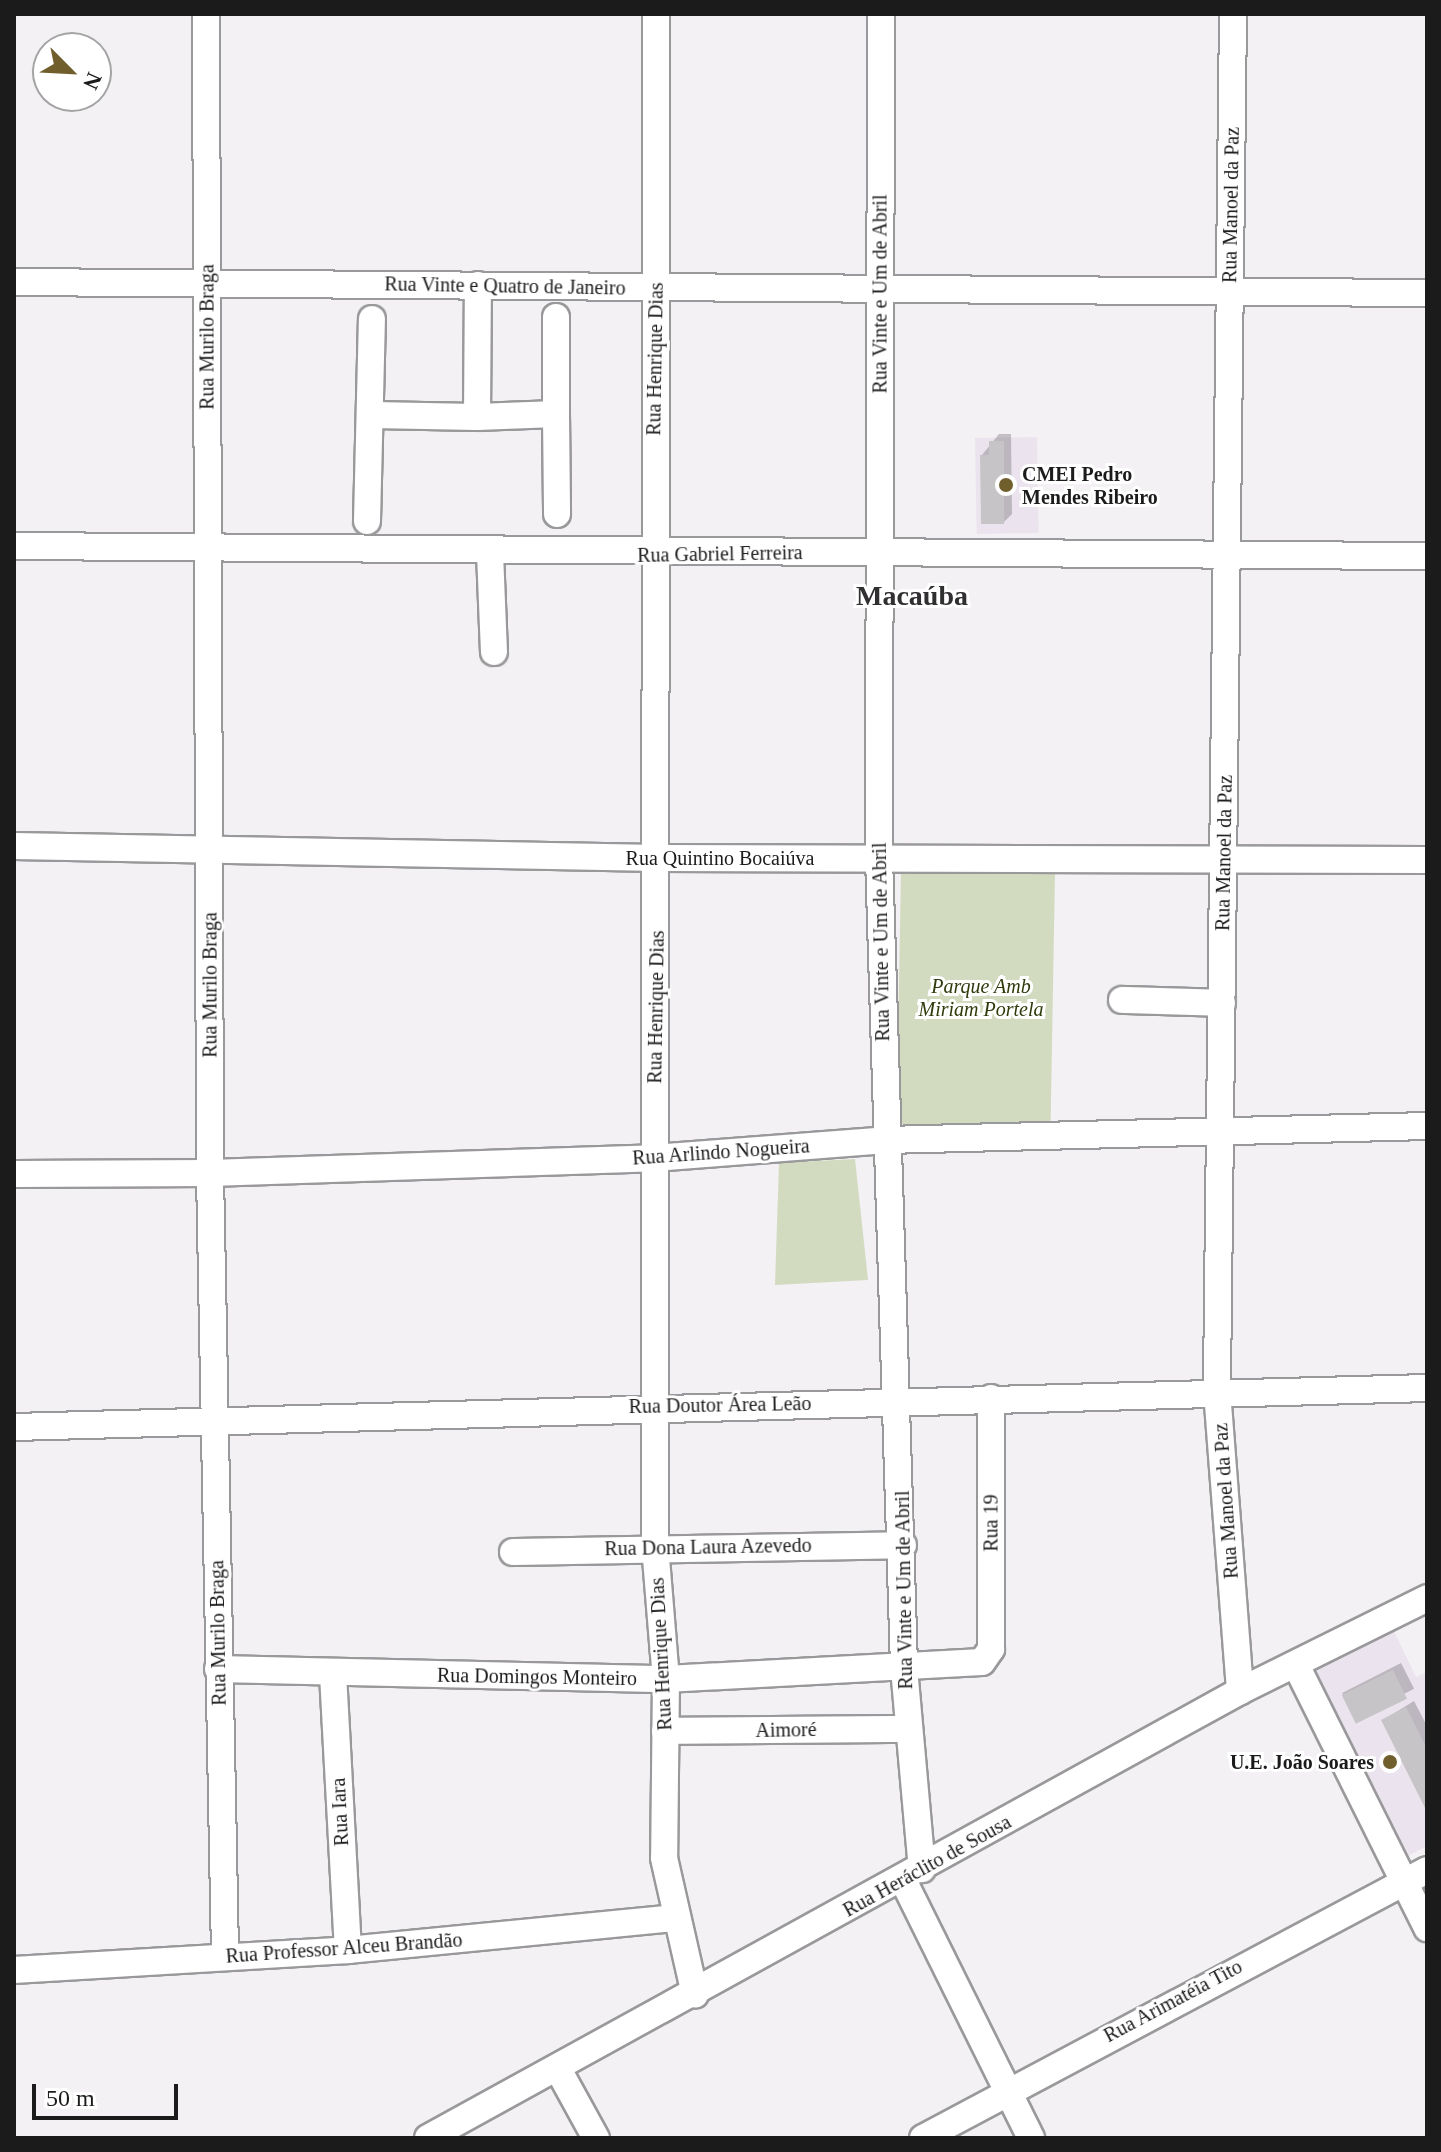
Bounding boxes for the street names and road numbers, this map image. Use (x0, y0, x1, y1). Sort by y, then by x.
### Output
street label: Rua Manoel da Paz (1218, 127, 1244, 283)
street label: Rua Vinte e Um de Abril (868, 194, 892, 394)
street label: Rua Murilo Braga (195, 264, 219, 410)
street label: Rua Vinte e Quatro de Janeiro (384, 272, 626, 300)
street label: Rua Henrique Dias (642, 282, 668, 436)
street label: Rua Gabriel Ferreira (637, 541, 803, 567)
street label: Rua Manoel da Paz (1211, 775, 1237, 931)
street label: Rua Vinte e Um de Abril (867, 842, 895, 1042)
street label: Rua Quintino Bocaiúva (626, 846, 814, 870)
street label: Rua Murilo Braga (198, 912, 222, 1058)
street label: Rua Henrique Dias (643, 930, 669, 1084)
street label: Rua Arlindo Nogueira (631, 1134, 811, 1170)
street label: Rua Doutor Área Leão (628, 1391, 812, 1419)
street label: Rua Manoel da Paz (1209, 1422, 1243, 1580)
street label: Rua Vinte e Um de Abril (890, 1490, 918, 1690)
street label: Rua 19 (979, 1494, 1003, 1552)
street label: Rua Dona Laura Azevedo (604, 1533, 812, 1561)
street label: Rua Murilo Braga (205, 1560, 231, 1706)
street label: Rua Henrique Dias (645, 1577, 677, 1731)
street label: Rua Domingos Monteiro (437, 1663, 637, 1691)
street label: Aimoré (755, 1717, 817, 1743)
street label: Rua Iara (326, 1777, 354, 1847)
street label: Rua Heráclito de Sousa (839, 1810, 1015, 1922)
street label: Rua Professor Alceu Brandão (224, 1928, 464, 1968)
street label: Rua Arimatéia Tito (1099, 1954, 1247, 2048)

